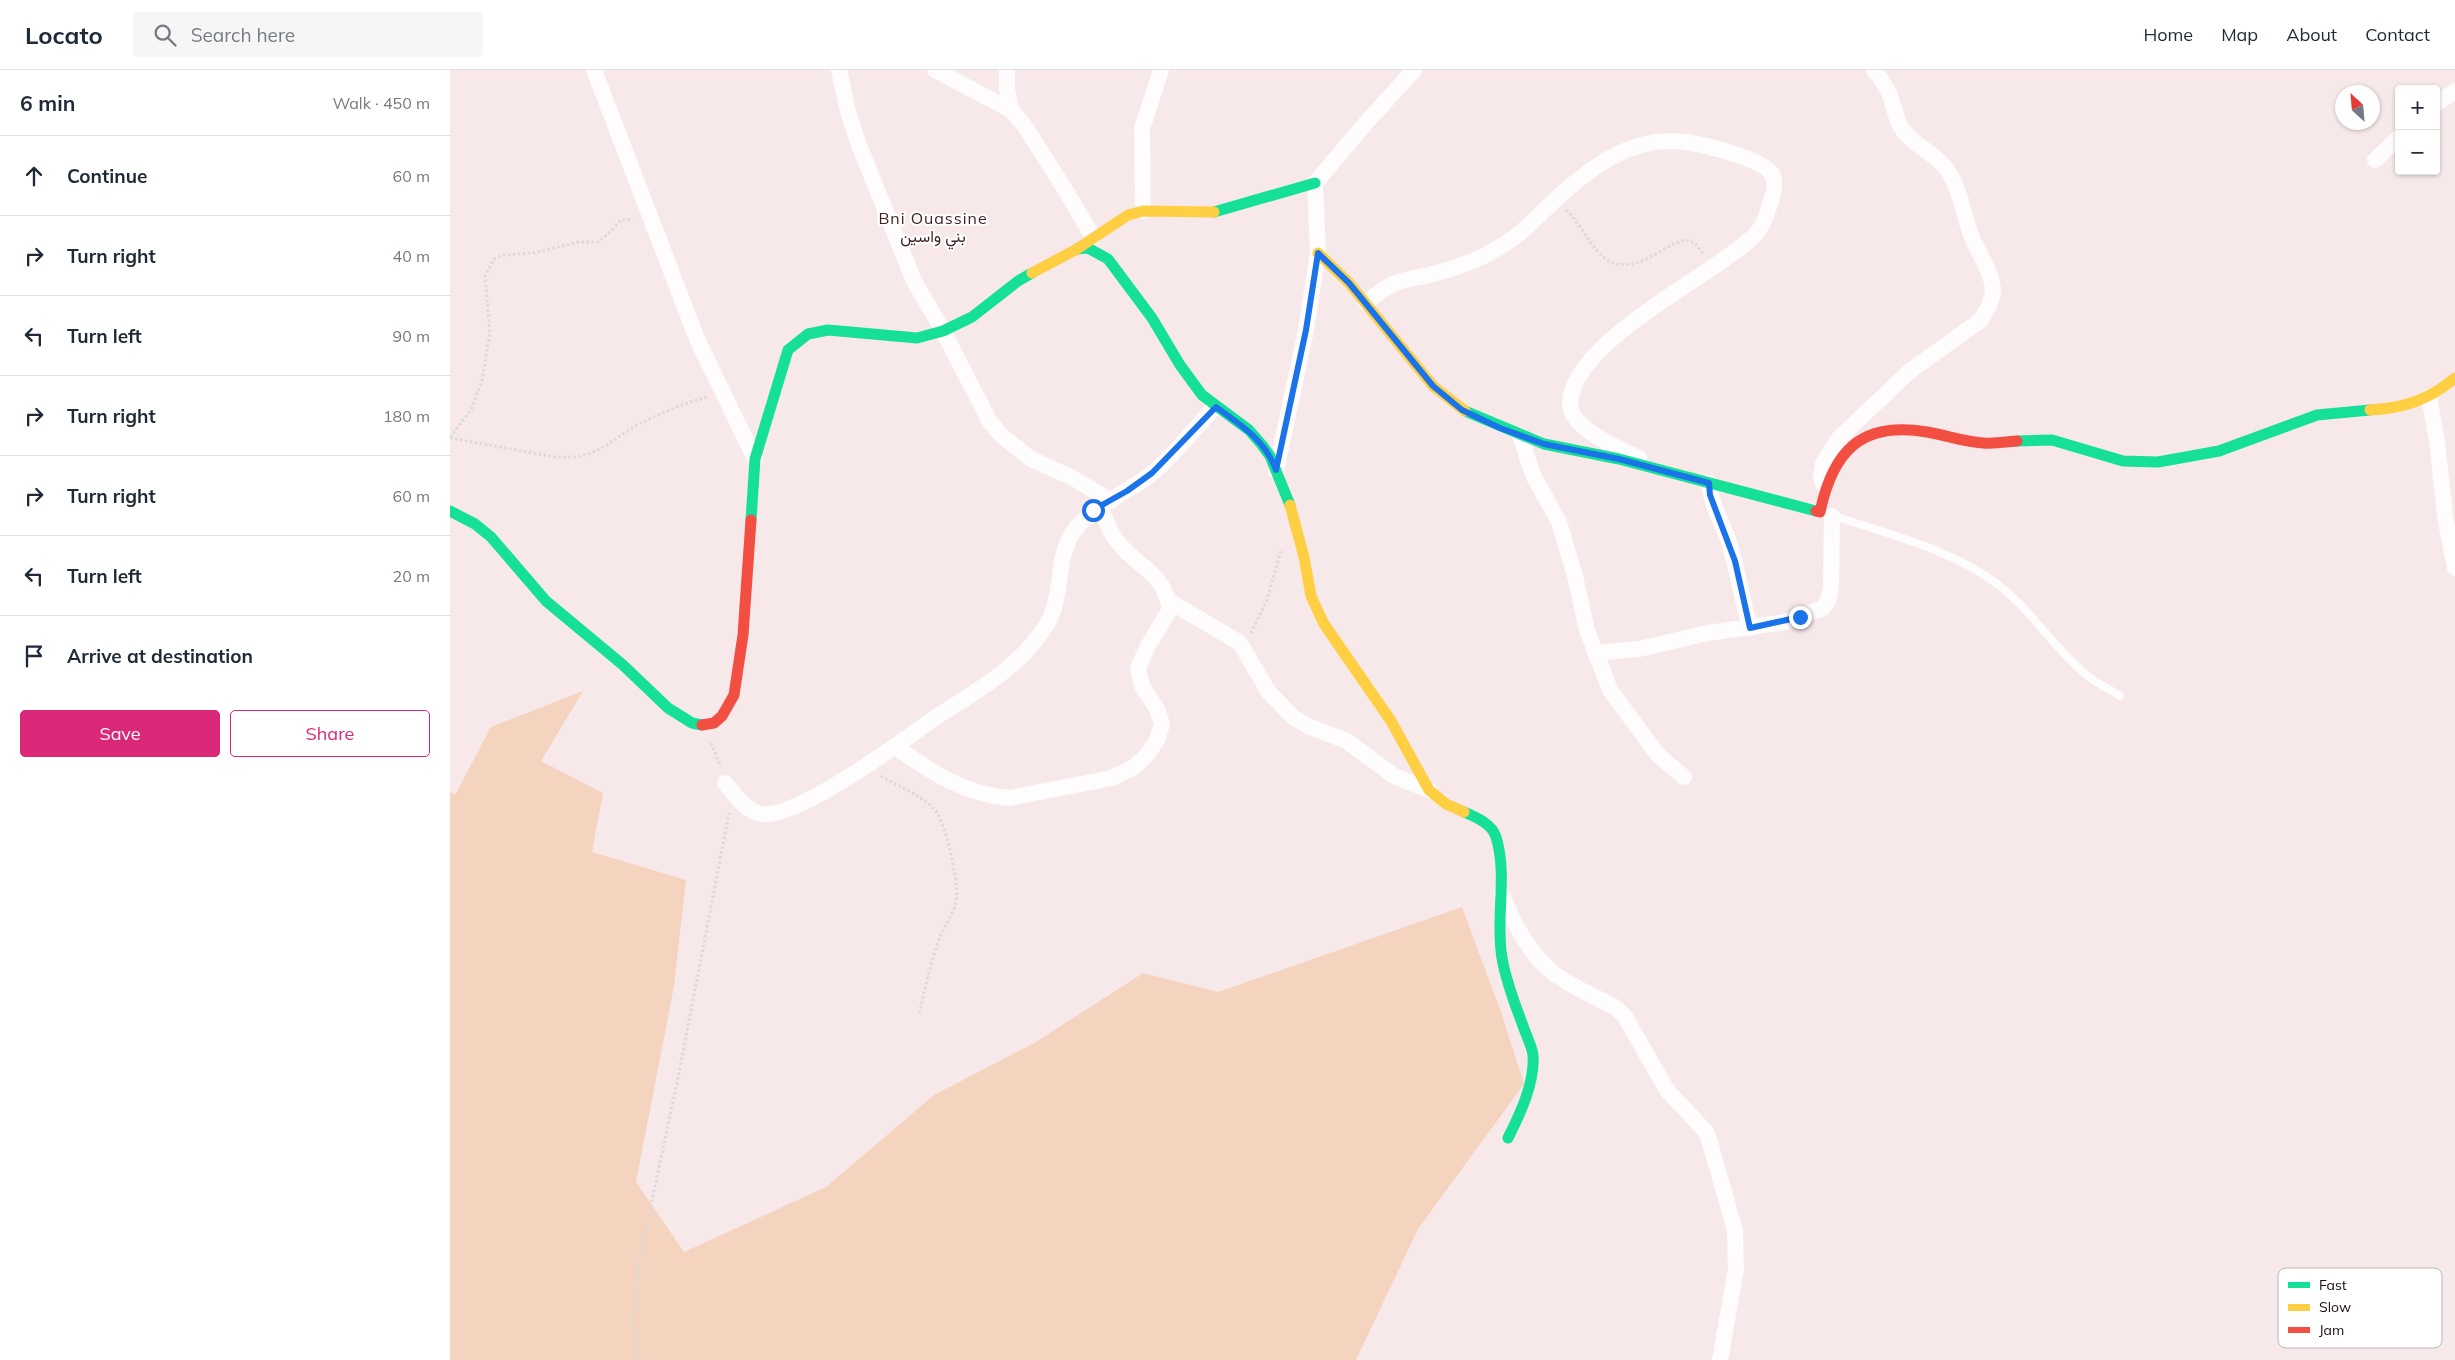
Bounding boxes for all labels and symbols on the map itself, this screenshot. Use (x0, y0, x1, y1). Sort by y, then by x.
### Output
north arrow (2335, 85, 2380, 130)
district label: Bni Ouassine بني واسين (878, 208, 988, 250)
route start (1082, 499, 1105, 522)
route end (1789, 606, 1812, 629)
legend (2278, 1268, 2442, 1348)
text: Fast (2319, 1276, 2347, 1294)
text: Slow (2319, 1298, 2351, 1316)
text: Jam (2319, 1321, 2344, 1339)

